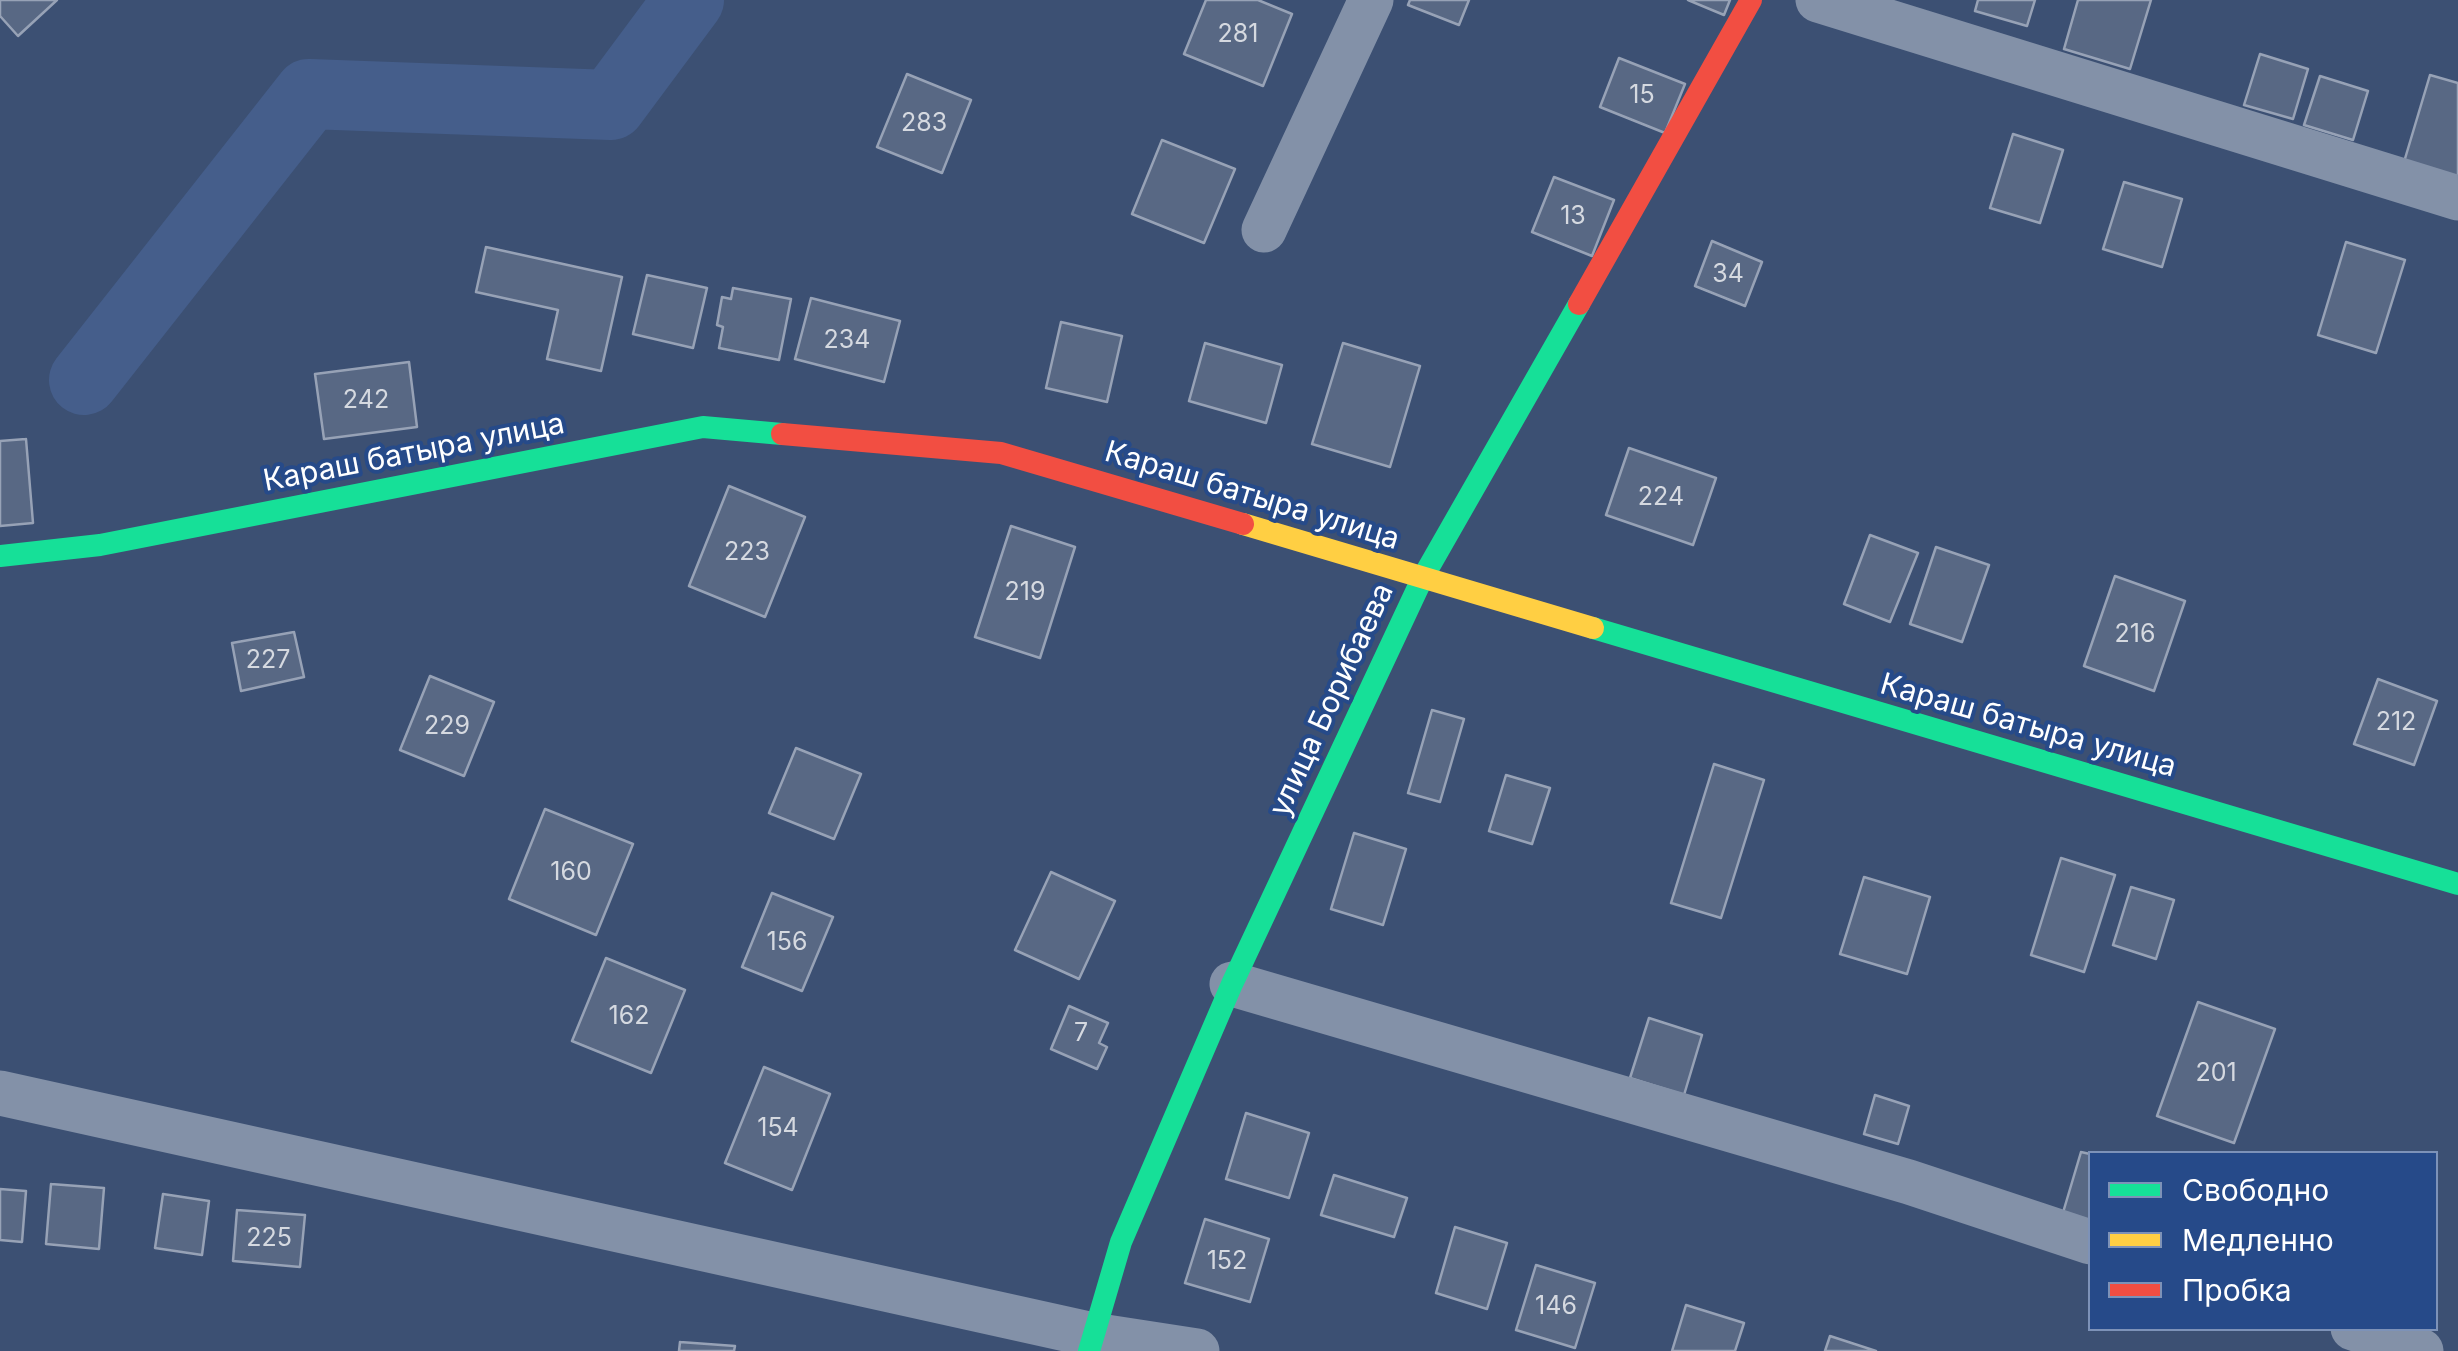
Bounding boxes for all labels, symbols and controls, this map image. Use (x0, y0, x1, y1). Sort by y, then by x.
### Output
house number: 281 (1218, 19, 1258, 49)
house number: 15 (1629, 80, 1655, 110)
house number: 283 (901, 108, 947, 138)
house number: 13 (1560, 201, 1586, 231)
house number: 34 (1712, 259, 1744, 289)
house number: 234 (824, 325, 870, 355)
house number: 242 (343, 385, 389, 415)
street label: Караш батыра улица (260, 406, 568, 500)
street label: Караш батыра улица (1100, 434, 1404, 558)
house number: 224 (1638, 482, 1684, 512)
house number: 223 (724, 537, 770, 567)
house number: 219 (1005, 577, 1045, 607)
street label: улица Борибаева (1262, 578, 1402, 822)
house number: 216 (2115, 619, 2155, 649)
house number: 227 (246, 645, 290, 675)
street label: Караш батыра улица (1876, 667, 2180, 785)
house number: 212 (2376, 707, 2416, 737)
house number: 229 (424, 711, 470, 741)
house number: 160 (550, 857, 592, 887)
house number: 156 (767, 927, 807, 957)
house number: 162 (609, 1001, 649, 1031)
house number: 7 (1074, 1018, 1088, 1048)
house number: 201 (2195, 1058, 2237, 1088)
house number: 154 (757, 1113, 799, 1143)
legend (2088, 1151, 2438, 1331)
text: Свободно (2182, 1172, 2329, 1208)
text: Медленно (2182, 1222, 2334, 1258)
house number: 225 (246, 1223, 292, 1253)
house number: 152 (1207, 1246, 1247, 1276)
text: Пробка (2182, 1272, 2292, 1308)
house number: 146 (1535, 1291, 1577, 1321)

